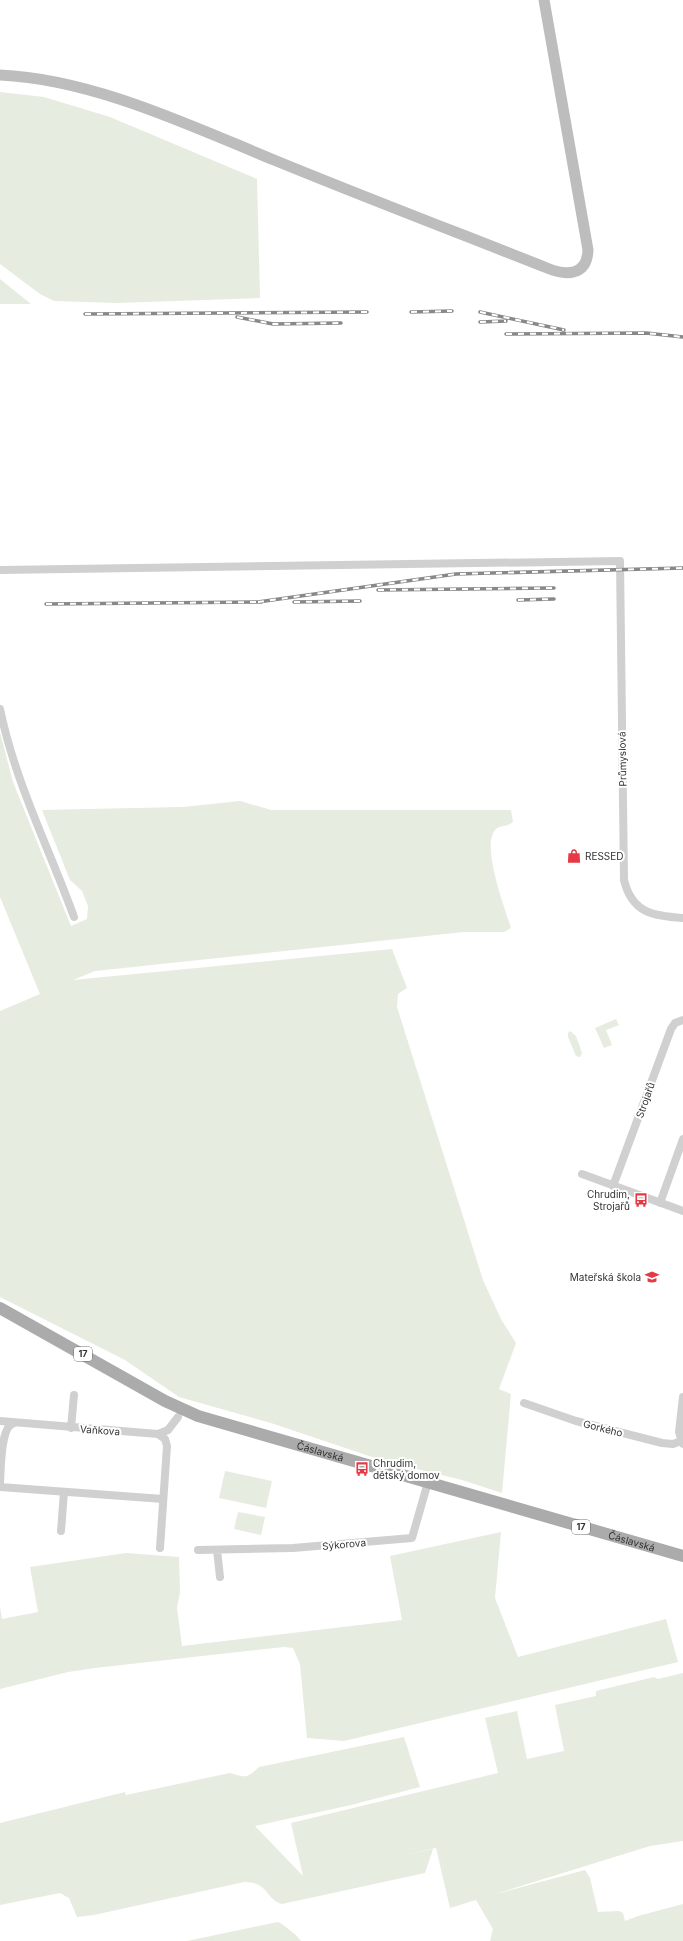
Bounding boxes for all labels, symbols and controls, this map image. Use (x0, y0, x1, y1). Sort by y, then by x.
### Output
street label: Průmyslová (616, 731, 628, 787)
shop icon: RESSED (566, 848, 582, 864)
place label: RESSED (585, 850, 624, 862)
street label: Strojařů (633, 1080, 657, 1119)
place label: Chrudim, Strojařů (587, 1188, 630, 1212)
bus stop icon: Chrudim, Strojařů (633, 1192, 649, 1208)
school or university icon: Mateřská škola (644, 1269, 660, 1285)
place label: Mateřská škola (570, 1271, 641, 1283)
road number: 17 (74, 1347, 92, 1361)
street label: Gorkého (582, 1417, 624, 1439)
street label: Vaňkova (80, 1423, 120, 1437)
street label: Čáslavská (296, 1439, 345, 1464)
place label: Chrudim, dětský domov (373, 1457, 440, 1481)
bus stop icon: Chrudim, dětský domov (354, 1461, 370, 1477)
road number: 17 (572, 1520, 590, 1534)
street label: Čáslavská (607, 1529, 656, 1554)
street label: Sýkorova (322, 1536, 366, 1552)

